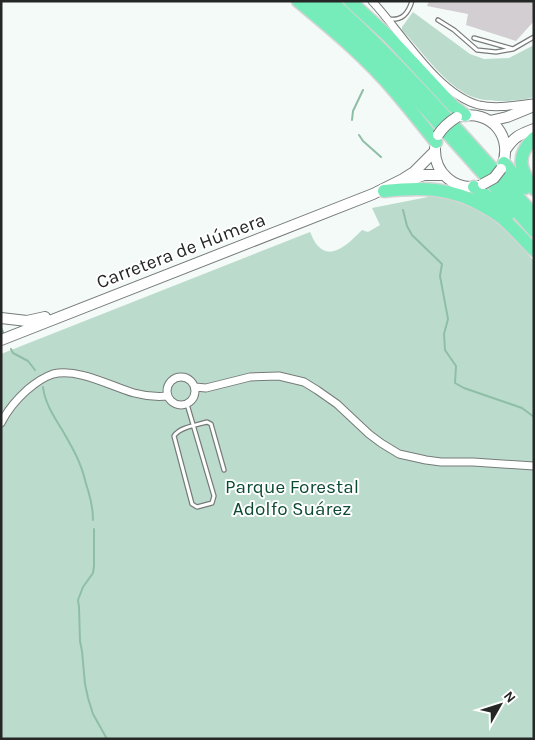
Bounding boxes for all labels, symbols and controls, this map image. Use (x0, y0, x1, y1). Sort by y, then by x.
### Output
street label: Carretera de Húmera (94, 209, 268, 293)
park label: Parque Forestal Adolfo Suárez (225, 476, 359, 520)
north arrow (475, 680, 525, 730)
text: N (500, 688, 519, 706)

